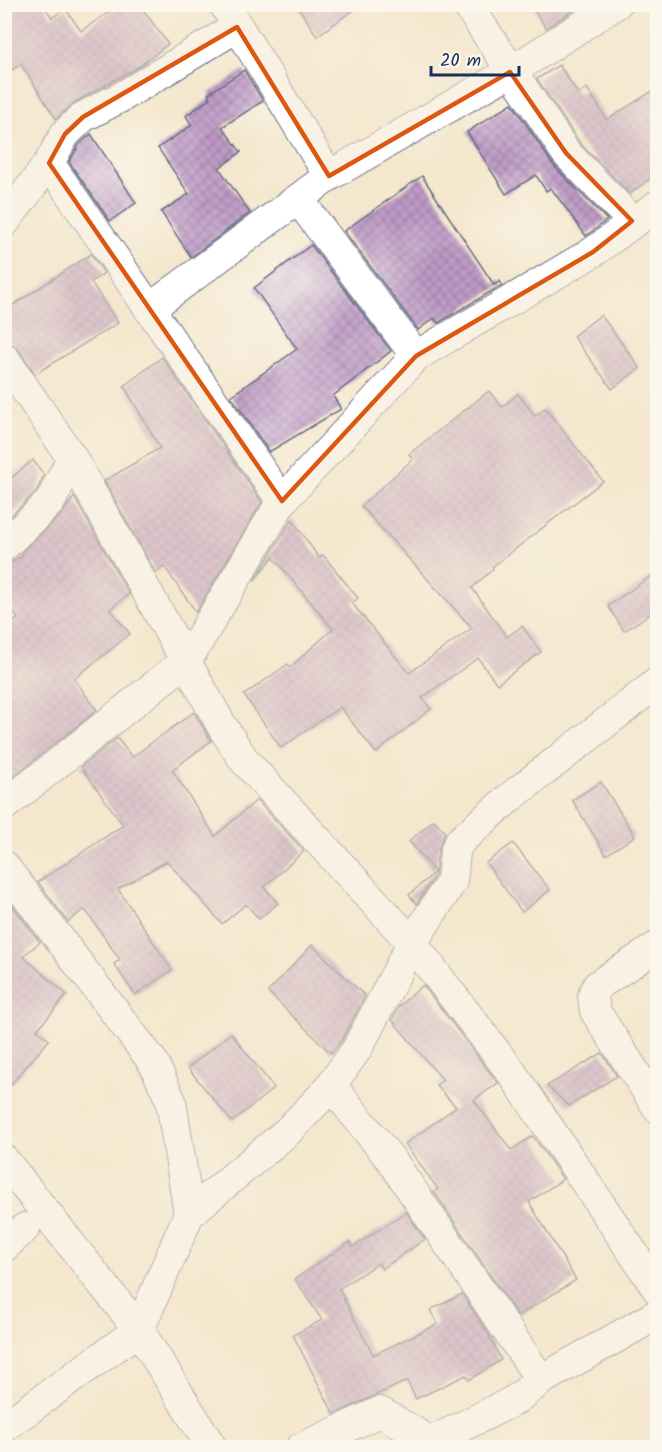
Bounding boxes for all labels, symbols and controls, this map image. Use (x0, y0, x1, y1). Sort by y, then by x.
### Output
scale bar (431, 39, 520, 77)
text: 20 m (440, 47, 481, 76)

